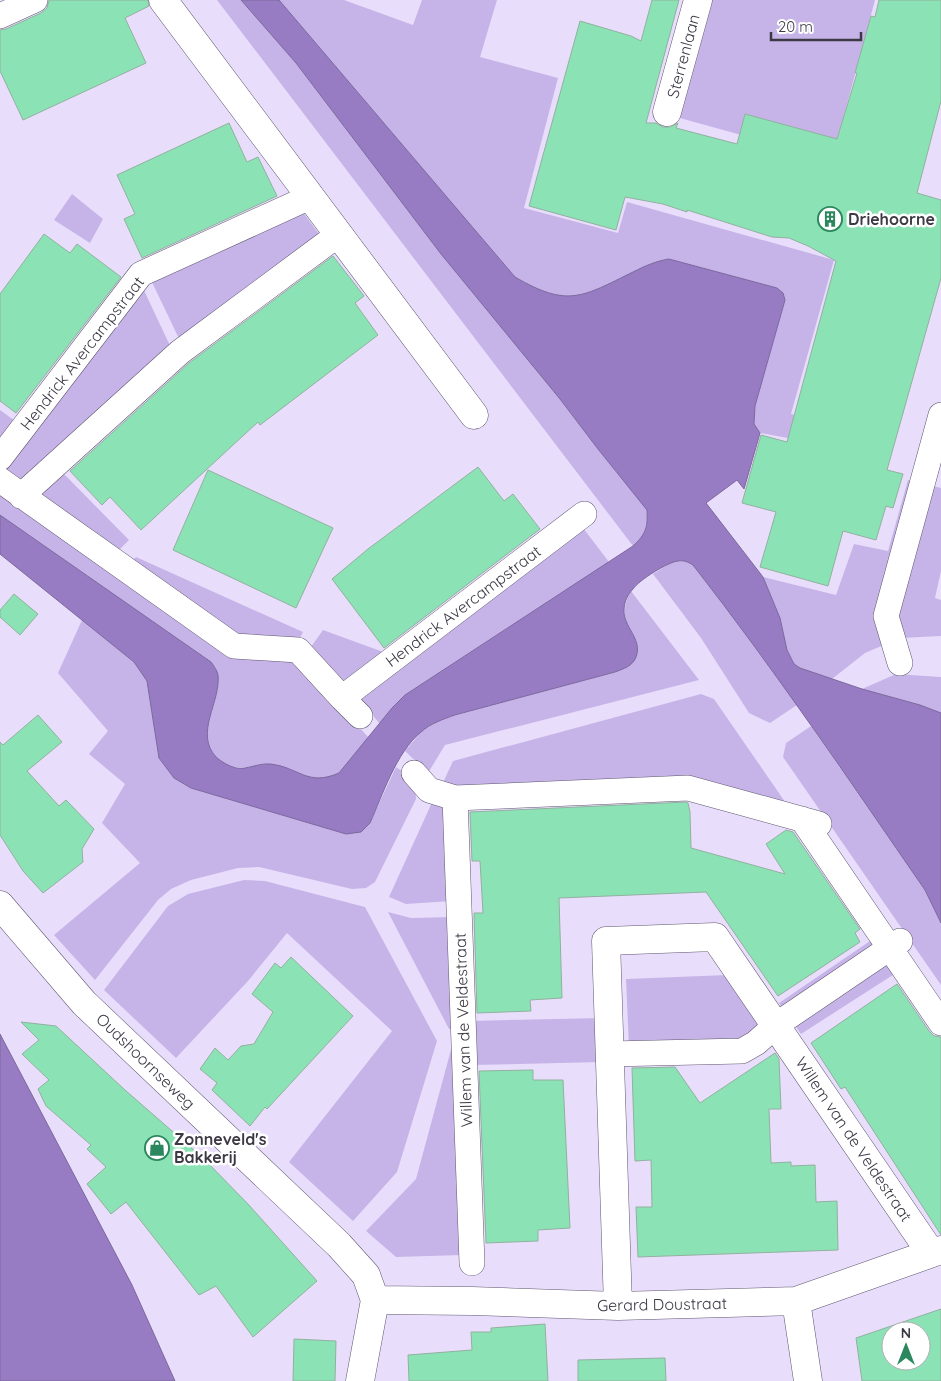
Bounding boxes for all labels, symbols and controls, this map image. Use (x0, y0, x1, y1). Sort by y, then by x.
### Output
scale bar (771, 10, 861, 42)
street label: Sterrenlaan (662, 12, 704, 100)
text: 20 m (778, 17, 813, 36)
building icon: Driehoorne (817, 206, 843, 232)
place label: Driehoorne (848, 209, 935, 229)
street label: Hendrick Avercampstraat (16, 272, 148, 434)
street label: Hendrick Avercampstraat (381, 541, 545, 671)
street label: Willem van de Veldestraat (450, 933, 476, 1127)
street label: Oudshoornseweg (92, 1009, 200, 1113)
street label: Willem van de Veldestraat (791, 1053, 917, 1225)
place label: Zonneveld's Bakkerij (174, 1129, 267, 1167)
shop icon: Zonneveld's Bakkerij (144, 1135, 170, 1161)
street label: Gerard Doustraat (597, 1293, 727, 1315)
north arrow (881, 1321, 931, 1371)
text: N (901, 1324, 911, 1342)

